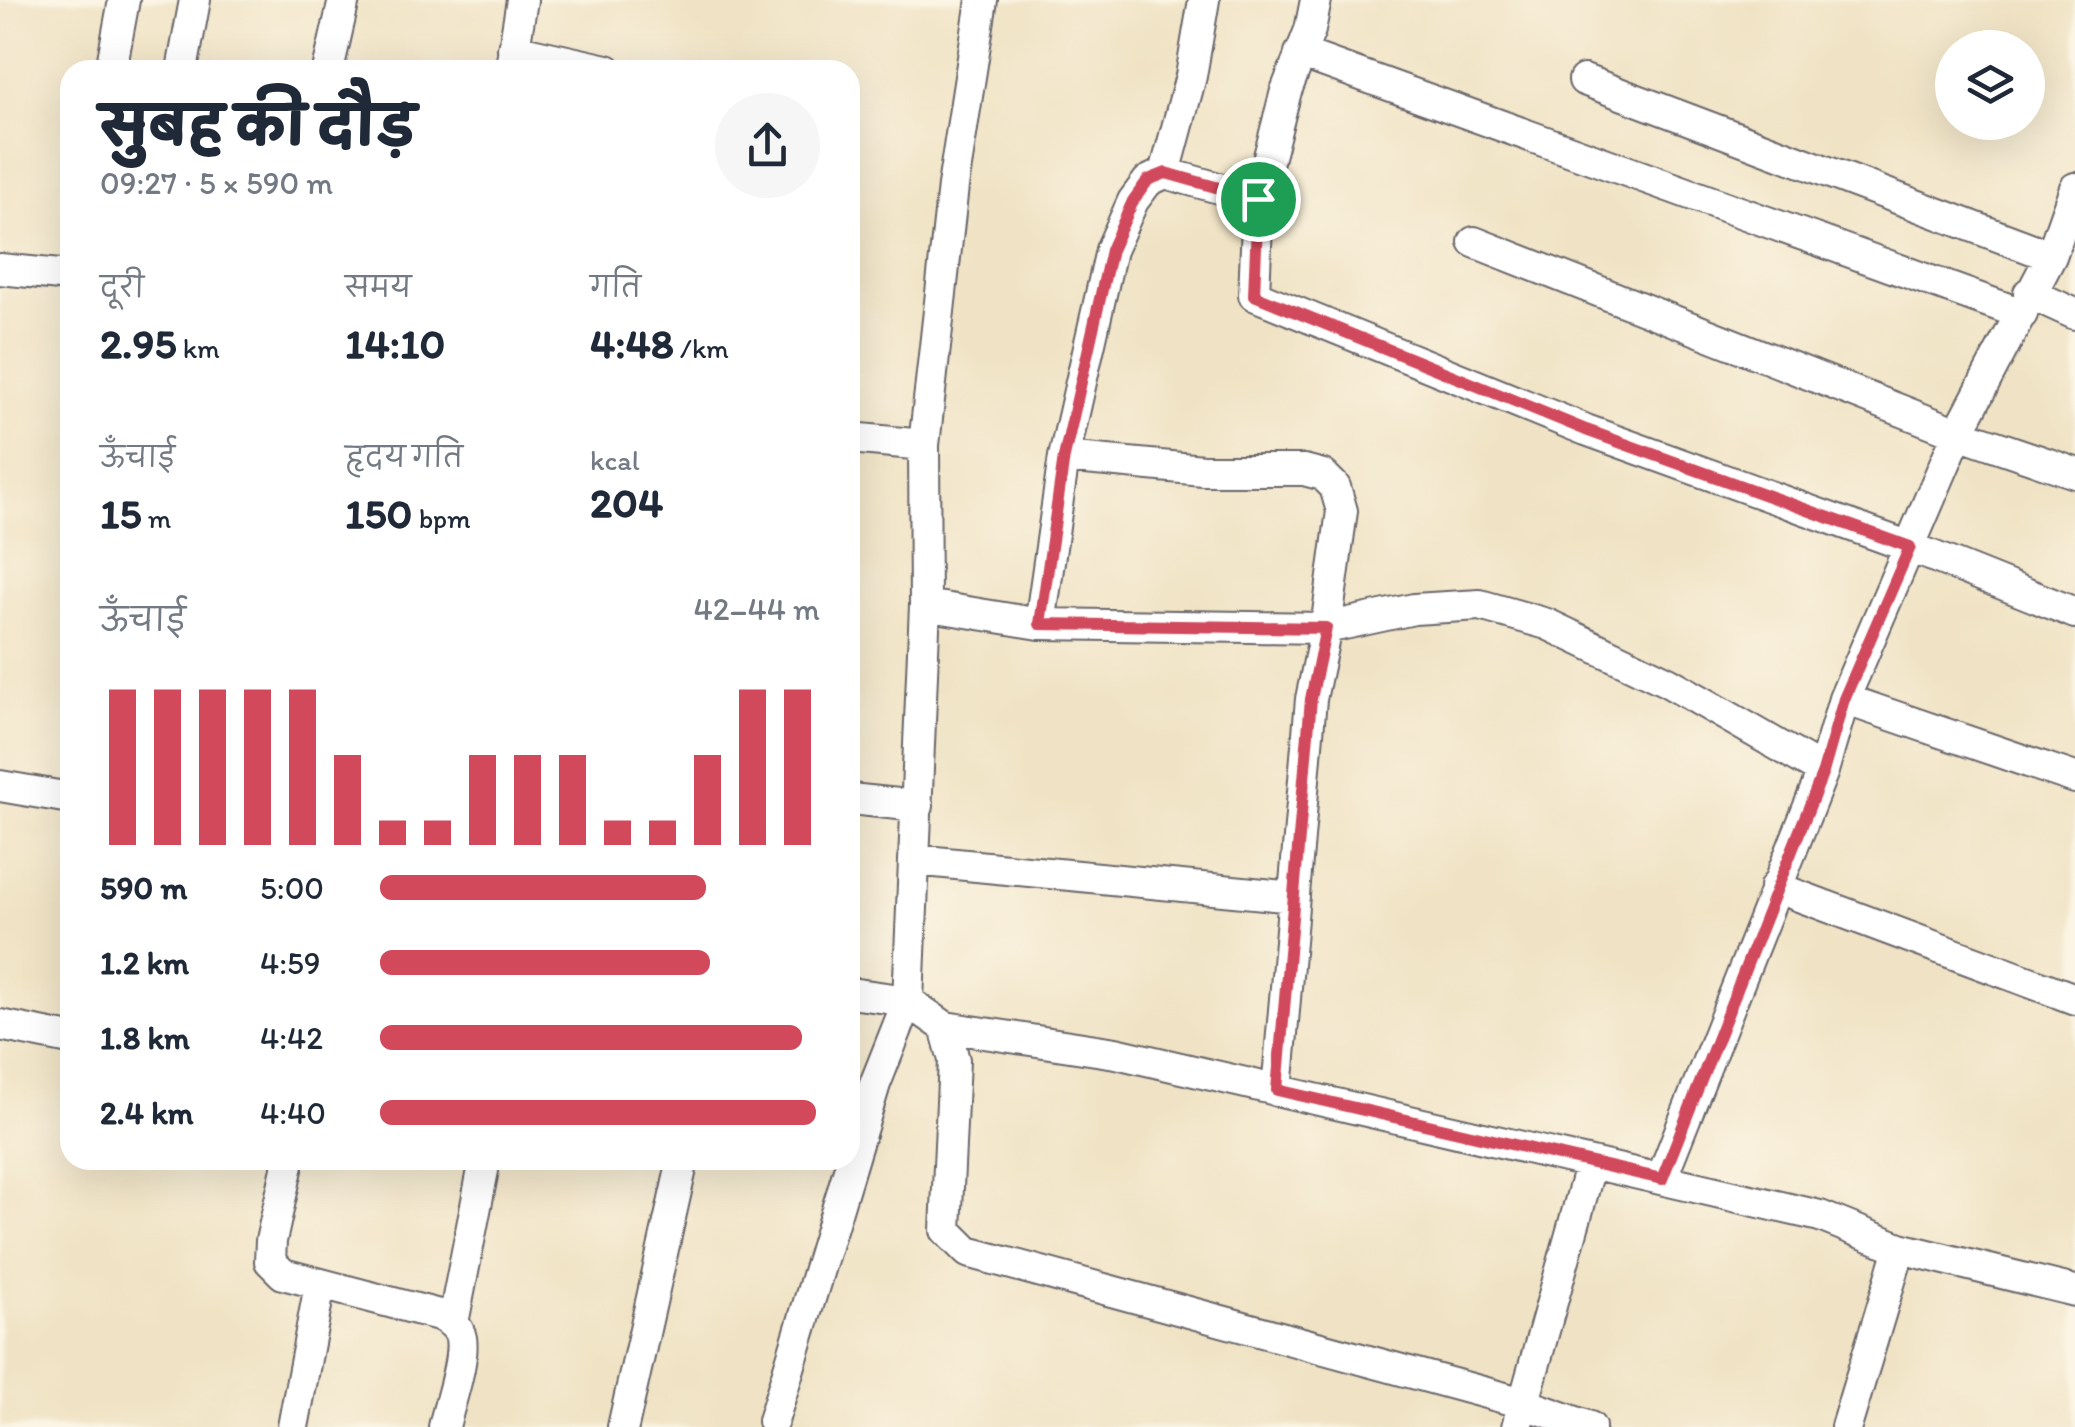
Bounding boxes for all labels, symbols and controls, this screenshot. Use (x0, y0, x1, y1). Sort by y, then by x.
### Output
map controls (1935, 30, 2045, 140)
button: layers (1935, 30, 2045, 140)
text: सुबह की दौड़ (100, 93, 416, 159)
button: share (715, 93, 820, 198)
pin (1216, 157, 1301, 242)
text: 09:27 · 5 × 590 m (100, 164, 333, 202)
icon: arrive (1231, 172, 1286, 227)
text: दूरी (100, 270, 144, 304)
text: समय (345, 270, 412, 304)
text: गति (590, 270, 641, 304)
text: 2.95 (100, 318, 176, 369)
text: 14:10 (345, 318, 445, 369)
text: 4:48 (590, 318, 674, 369)
text: km (176, 331, 220, 365)
text: /km (674, 331, 729, 365)
text: ऊँचाई (100, 440, 175, 474)
text: हृदय गति (345, 440, 463, 474)
text: kcal (590, 443, 640, 477)
text: 204 (590, 477, 663, 528)
text: 15 (100, 488, 142, 539)
text: 150 (345, 488, 412, 539)
text: m (142, 501, 171, 535)
text: bpm (412, 501, 471, 535)
text: 42–44 m (694, 590, 820, 628)
text: ऊँचाई (100, 601, 186, 639)
text: 590 m (100, 869, 187, 907)
text: 5:00 (260, 869, 324, 907)
text: 1.2 km (100, 944, 189, 982)
text: 4:59 (260, 944, 321, 982)
text: 1.8 km (100, 1019, 190, 1057)
text: 4:42 (260, 1019, 323, 1057)
text: 2.4 km (100, 1094, 193, 1132)
text: 4:40 (260, 1094, 326, 1132)

